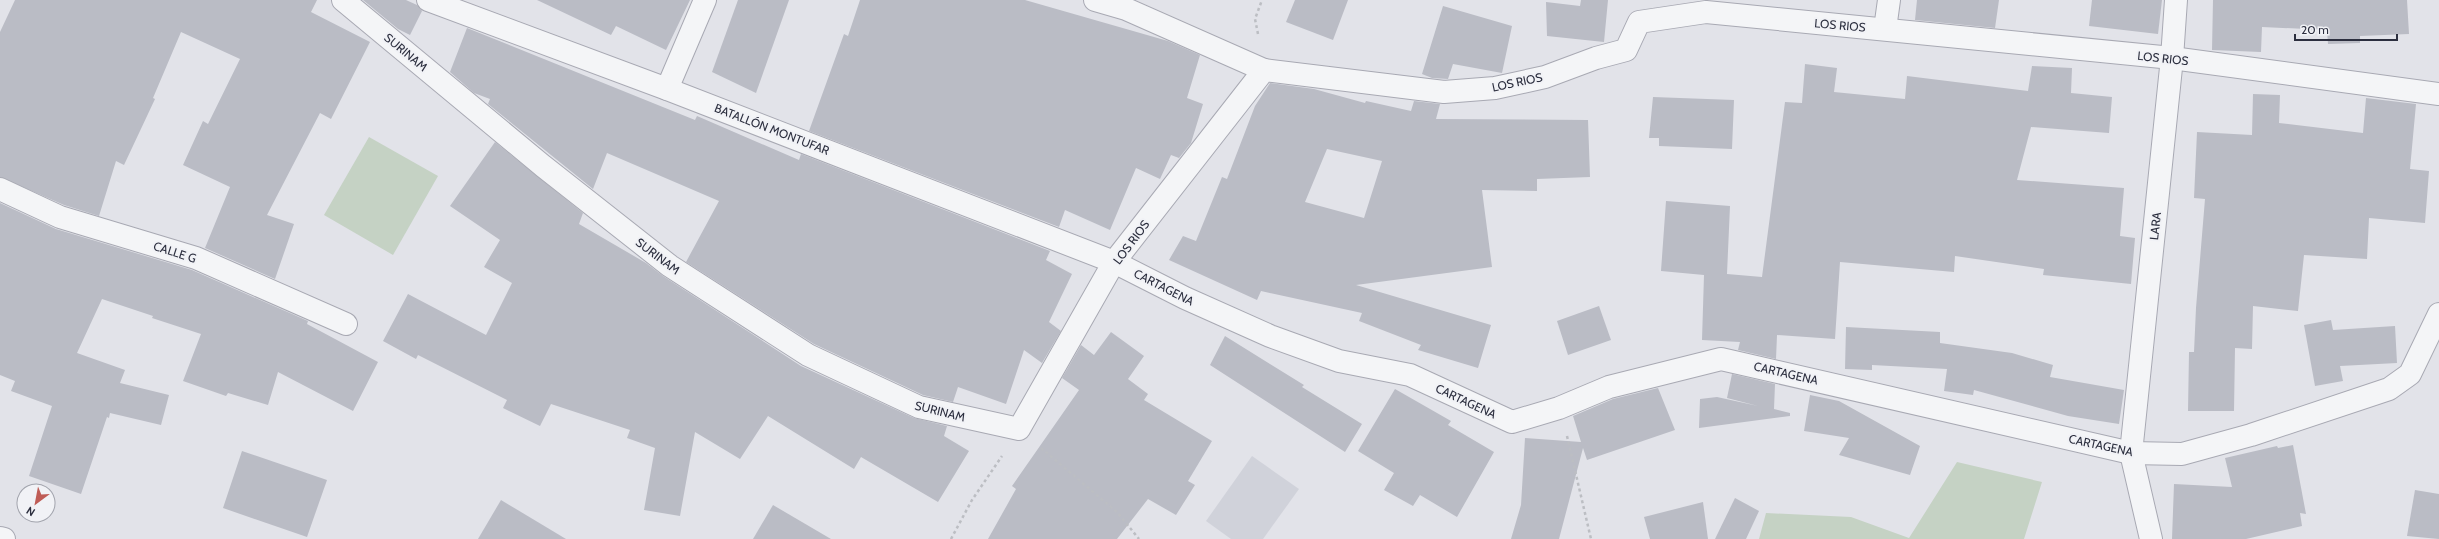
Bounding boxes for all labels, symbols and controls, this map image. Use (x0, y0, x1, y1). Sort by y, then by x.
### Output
street label: LOS RIOS (1814, 15, 1866, 35)
scale bar (2295, 16, 2397, 42)
text: 20 m (2301, 22, 2329, 37)
street label: SURINAM (381, 30, 431, 74)
street label: LOS RIOS (2137, 48, 2189, 68)
street label: LOS RIOS (1490, 69, 1544, 95)
street label: BATALLÓN MONTUFAR (712, 100, 832, 158)
street label: LARA (2146, 211, 2164, 241)
street label: LOS RIOS (1110, 217, 1152, 267)
street label: SURINAM (633, 234, 683, 278)
street label: CALLE G (152, 238, 198, 266)
street label: CARTAGENA (1131, 265, 1197, 309)
street label: CARTAGENA (1752, 358, 1820, 388)
street label: CARTAGENA (1433, 380, 1499, 422)
street label: SURINAM (913, 397, 967, 425)
street label: CARTAGENA (2067, 431, 2135, 459)
north arrow (16, 483, 56, 523)
text: N (24, 503, 38, 519)

